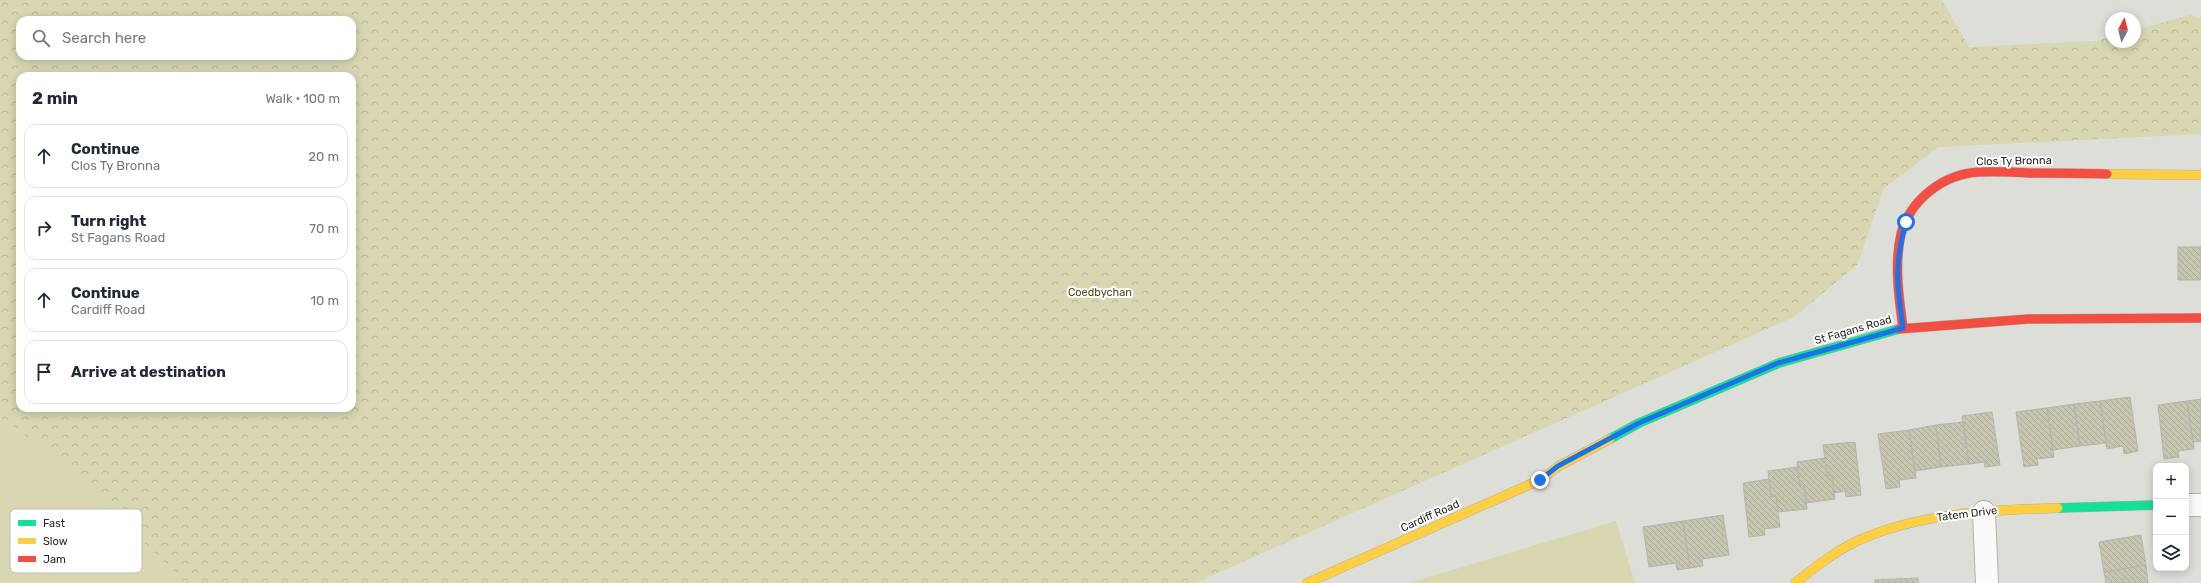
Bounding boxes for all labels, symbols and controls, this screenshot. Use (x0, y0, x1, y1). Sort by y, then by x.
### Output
north arrow (2105, 12, 2141, 48)
search box (16, 16, 356, 60)
icon: search (30, 27, 52, 49)
text: Search here (62, 29, 146, 47)
text: 2 min (32, 88, 78, 108)
text: Walk · 100 m (265, 91, 340, 106)
text: Continue (71, 140, 140, 158)
icon: ahead (33, 145, 55, 167)
text: 20 m (308, 149, 339, 164)
street label: Clos Ty Bronna (1976, 154, 2052, 168)
text: Clos Ty Bronna (71, 158, 160, 173)
text: Turn right (71, 212, 146, 230)
route start (1897, 213, 1915, 231)
icon: right (33, 217, 55, 239)
text: 70 m (309, 221, 339, 236)
text: St Fagans Road (71, 230, 165, 245)
text: Continue (71, 284, 140, 302)
park label: Coedbychan (1068, 286, 1132, 299)
icon: ahead (33, 289, 55, 311)
text: 10 m (310, 293, 339, 308)
text: Cardiff Road (71, 302, 145, 317)
street label: St Fagans Road (1813, 313, 1893, 347)
icon: arrive (33, 361, 55, 383)
text: Arrive at destination (71, 363, 226, 381)
map controls (2153, 463, 2189, 571)
button: + (2153, 463, 2189, 499)
route end (1531, 471, 1549, 489)
street label: Cardiff Road (1399, 497, 1461, 535)
button: − (2153, 499, 2189, 535)
street label: Tatem Drive (1936, 504, 1998, 524)
legend (10, 509, 142, 573)
text: Fast (43, 517, 66, 530)
text: Slow (43, 535, 68, 548)
button: layers (2153, 535, 2189, 571)
text: Jam (43, 553, 66, 566)

